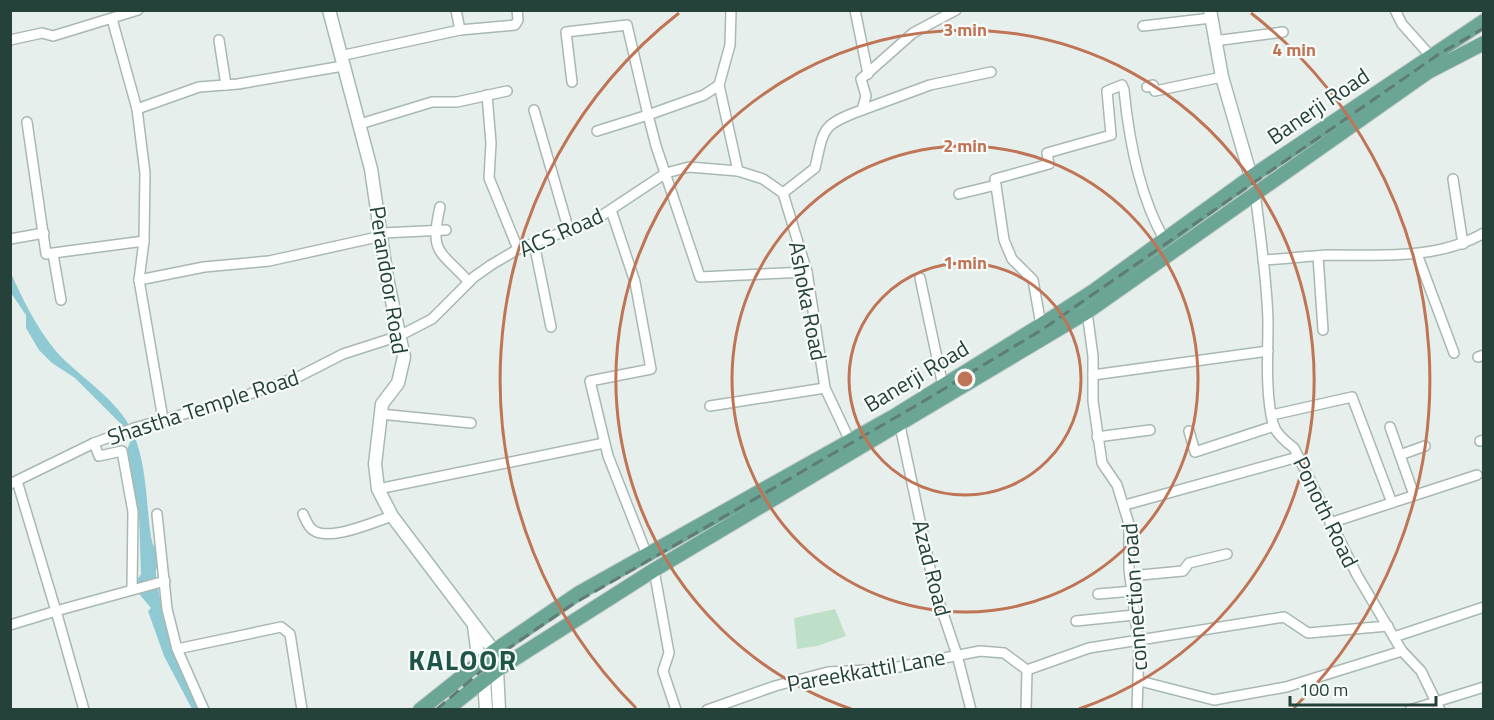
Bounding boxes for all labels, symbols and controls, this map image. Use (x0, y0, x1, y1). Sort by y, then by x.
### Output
text: 3 min (943, 16, 987, 43)
text: 4 min (1272, 36, 1316, 63)
street label: Banerji Road (1260, 59, 1376, 153)
text: 2 min (943, 132, 987, 159)
street label: ACS Road (513, 198, 609, 266)
street label: Perandoor Road (361, 204, 417, 356)
street label: Ashoka Road (780, 238, 836, 364)
text: 1 min (943, 249, 987, 276)
street label: Banerji Road (857, 331, 975, 421)
street label: Shastha Temple Road (103, 360, 303, 454)
centre of rings (955, 369, 975, 389)
street label: Ponoth Road (1284, 451, 1368, 573)
street label: Azad Road (904, 516, 960, 620)
street label: connection road (1112, 522, 1156, 672)
district label: KALOOR (408, 638, 518, 681)
street label: Pareekkattil Lane (784, 639, 948, 701)
scale bar (1290, 669, 1436, 707)
text: 100 m (1299, 676, 1348, 703)

